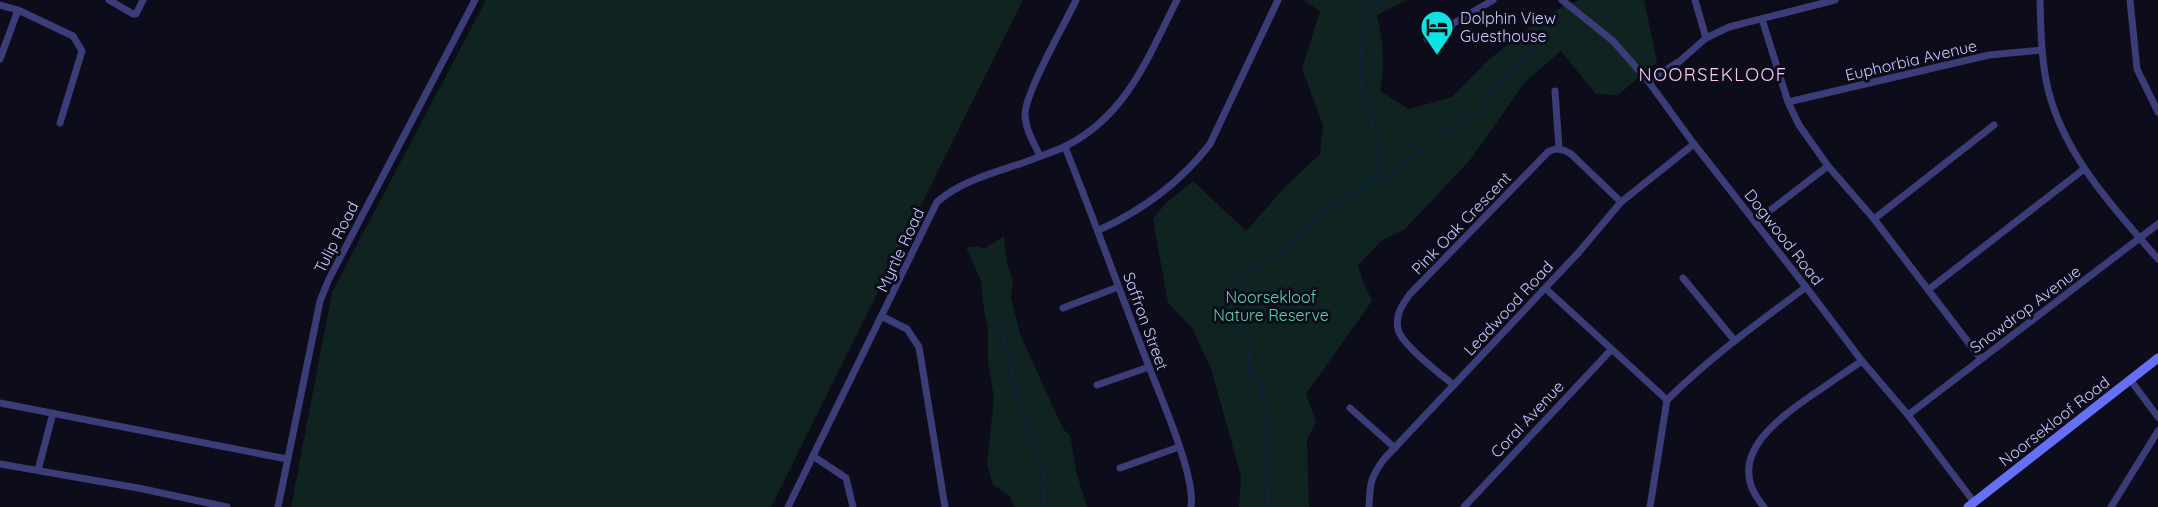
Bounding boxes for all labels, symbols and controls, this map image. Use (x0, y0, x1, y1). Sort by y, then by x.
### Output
place label: Dolphin View Guesthouse (1460, 8, 1556, 46)
hotel icon: Dolphin View Guesthouse (1419, 9, 1455, 56)
street label: Euphorbia Avenue (1843, 35, 1979, 85)
district label: NOORSEKLOOF (1639, 63, 1787, 86)
street label: Pink Oak Crescent (1407, 168, 1515, 278)
street label: Dogwood Road (1740, 185, 1828, 289)
street label: Tulip Road (309, 198, 363, 276)
street label: Myrtle Road (872, 205, 928, 295)
street label: Leadwood Road (1459, 257, 1557, 359)
street label: Snowdrop Avenue (1966, 261, 2084, 357)
street label: Saffron Street (1119, 269, 1173, 373)
park label: Noorsekloof Nature Reserve (1213, 287, 1329, 325)
street label: Noorsekloof Road (1995, 372, 2113, 470)
street label: Coral Avenue (1486, 376, 1568, 462)

